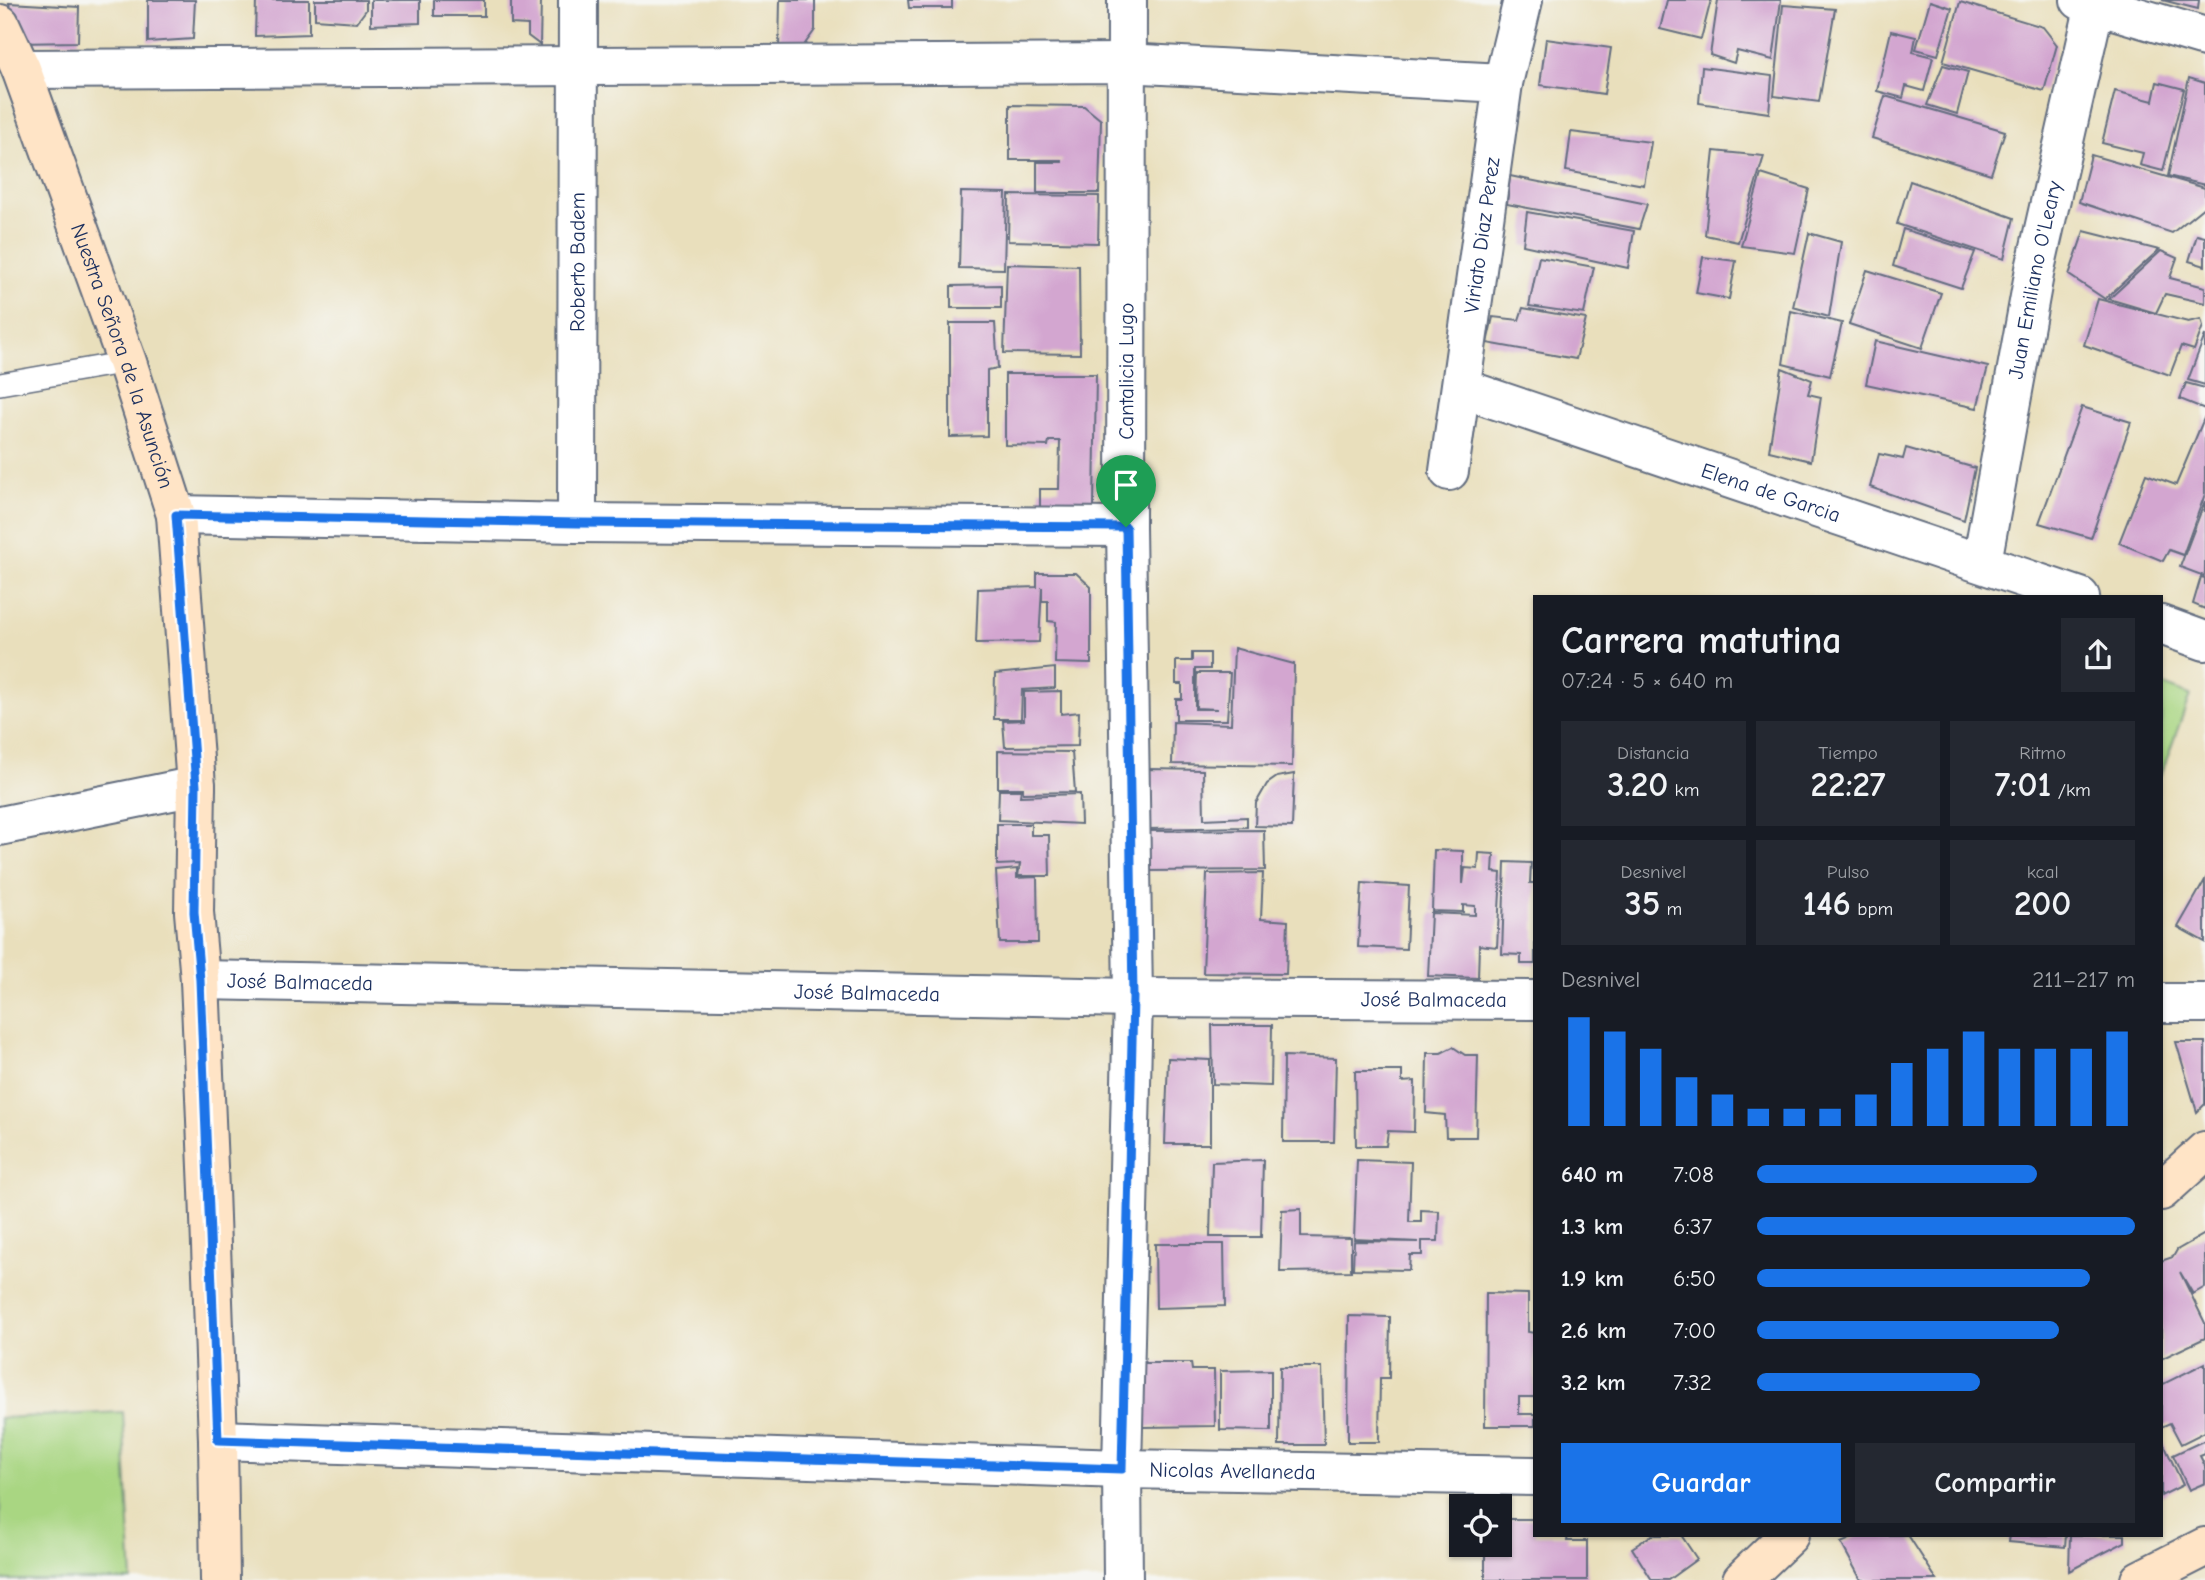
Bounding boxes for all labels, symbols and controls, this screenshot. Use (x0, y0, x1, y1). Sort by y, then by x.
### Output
street label: Viriato Diaz Perez (1459, 156, 1505, 315)
street label: Juan Emiliano O'Leary (2003, 178, 2067, 381)
street label: Roberto Badem (565, 192, 590, 332)
street label: Nuestra Señora de la Asunción (66, 220, 179, 491)
street label: Cantalicia Lugo (1114, 303, 1138, 440)
pin (1096, 455, 1156, 527)
street label: Elena de Garcia (1698, 458, 1844, 527)
icon: arrive (1107, 466, 1145, 504)
button: share (2061, 618, 2135, 692)
text: Carrera matutina (1561, 619, 1842, 663)
text: 07:24 · 5 × 640 m (1561, 667, 1733, 694)
text: Distancia (1617, 742, 1690, 764)
text: Tiempo (1818, 742, 1878, 764)
text: Ritmo (2019, 742, 2066, 764)
text: 3.20 (1607, 764, 1668, 805)
text: 22:27 (1811, 764, 1885, 805)
text: 7:01 (1995, 764, 2051, 805)
text: km (1668, 779, 1699, 801)
text: /km (2051, 779, 2091, 801)
text: Desnivel (1621, 861, 1686, 883)
text: Pulso (1827, 861, 1869, 883)
text: kcal (2027, 861, 2059, 883)
text: 35 (1624, 883, 1660, 924)
text: 146 (1803, 883, 1851, 924)
text: 200 (2014, 883, 2071, 924)
text: m (1660, 898, 1682, 920)
text: bpm (1851, 898, 1893, 920)
text: Desnivel (1561, 966, 1640, 993)
text: 211–217 m (2032, 966, 2135, 993)
street label: José Balmaceda (227, 969, 373, 995)
street label: José Balmaceda (794, 979, 940, 1006)
street label: José Balmaceda (1361, 987, 1507, 1012)
text: 640 m (1561, 1161, 1623, 1188)
text: 7:08 (1673, 1161, 1714, 1188)
text: 1.3 km (1561, 1213, 1623, 1240)
text: 6:37 (1673, 1213, 1712, 1240)
text: 1.9 km (1561, 1265, 1624, 1292)
text: 6:50 (1673, 1265, 1716, 1292)
text: 2.6 km (1561, 1317, 1626, 1344)
text: 7:00 (1673, 1317, 1716, 1344)
text: 3.2 km (1561, 1369, 1626, 1396)
text: 7:32 (1673, 1369, 1712, 1396)
button: Guardar (1561, 1443, 1841, 1523)
button: Compartir (1855, 1443, 2135, 1523)
street label: Nicolas Avellaneda (1149, 1457, 1316, 1484)
map controls (1449, 1494, 1512, 1557)
button: locate (1449, 1494, 1512, 1557)

